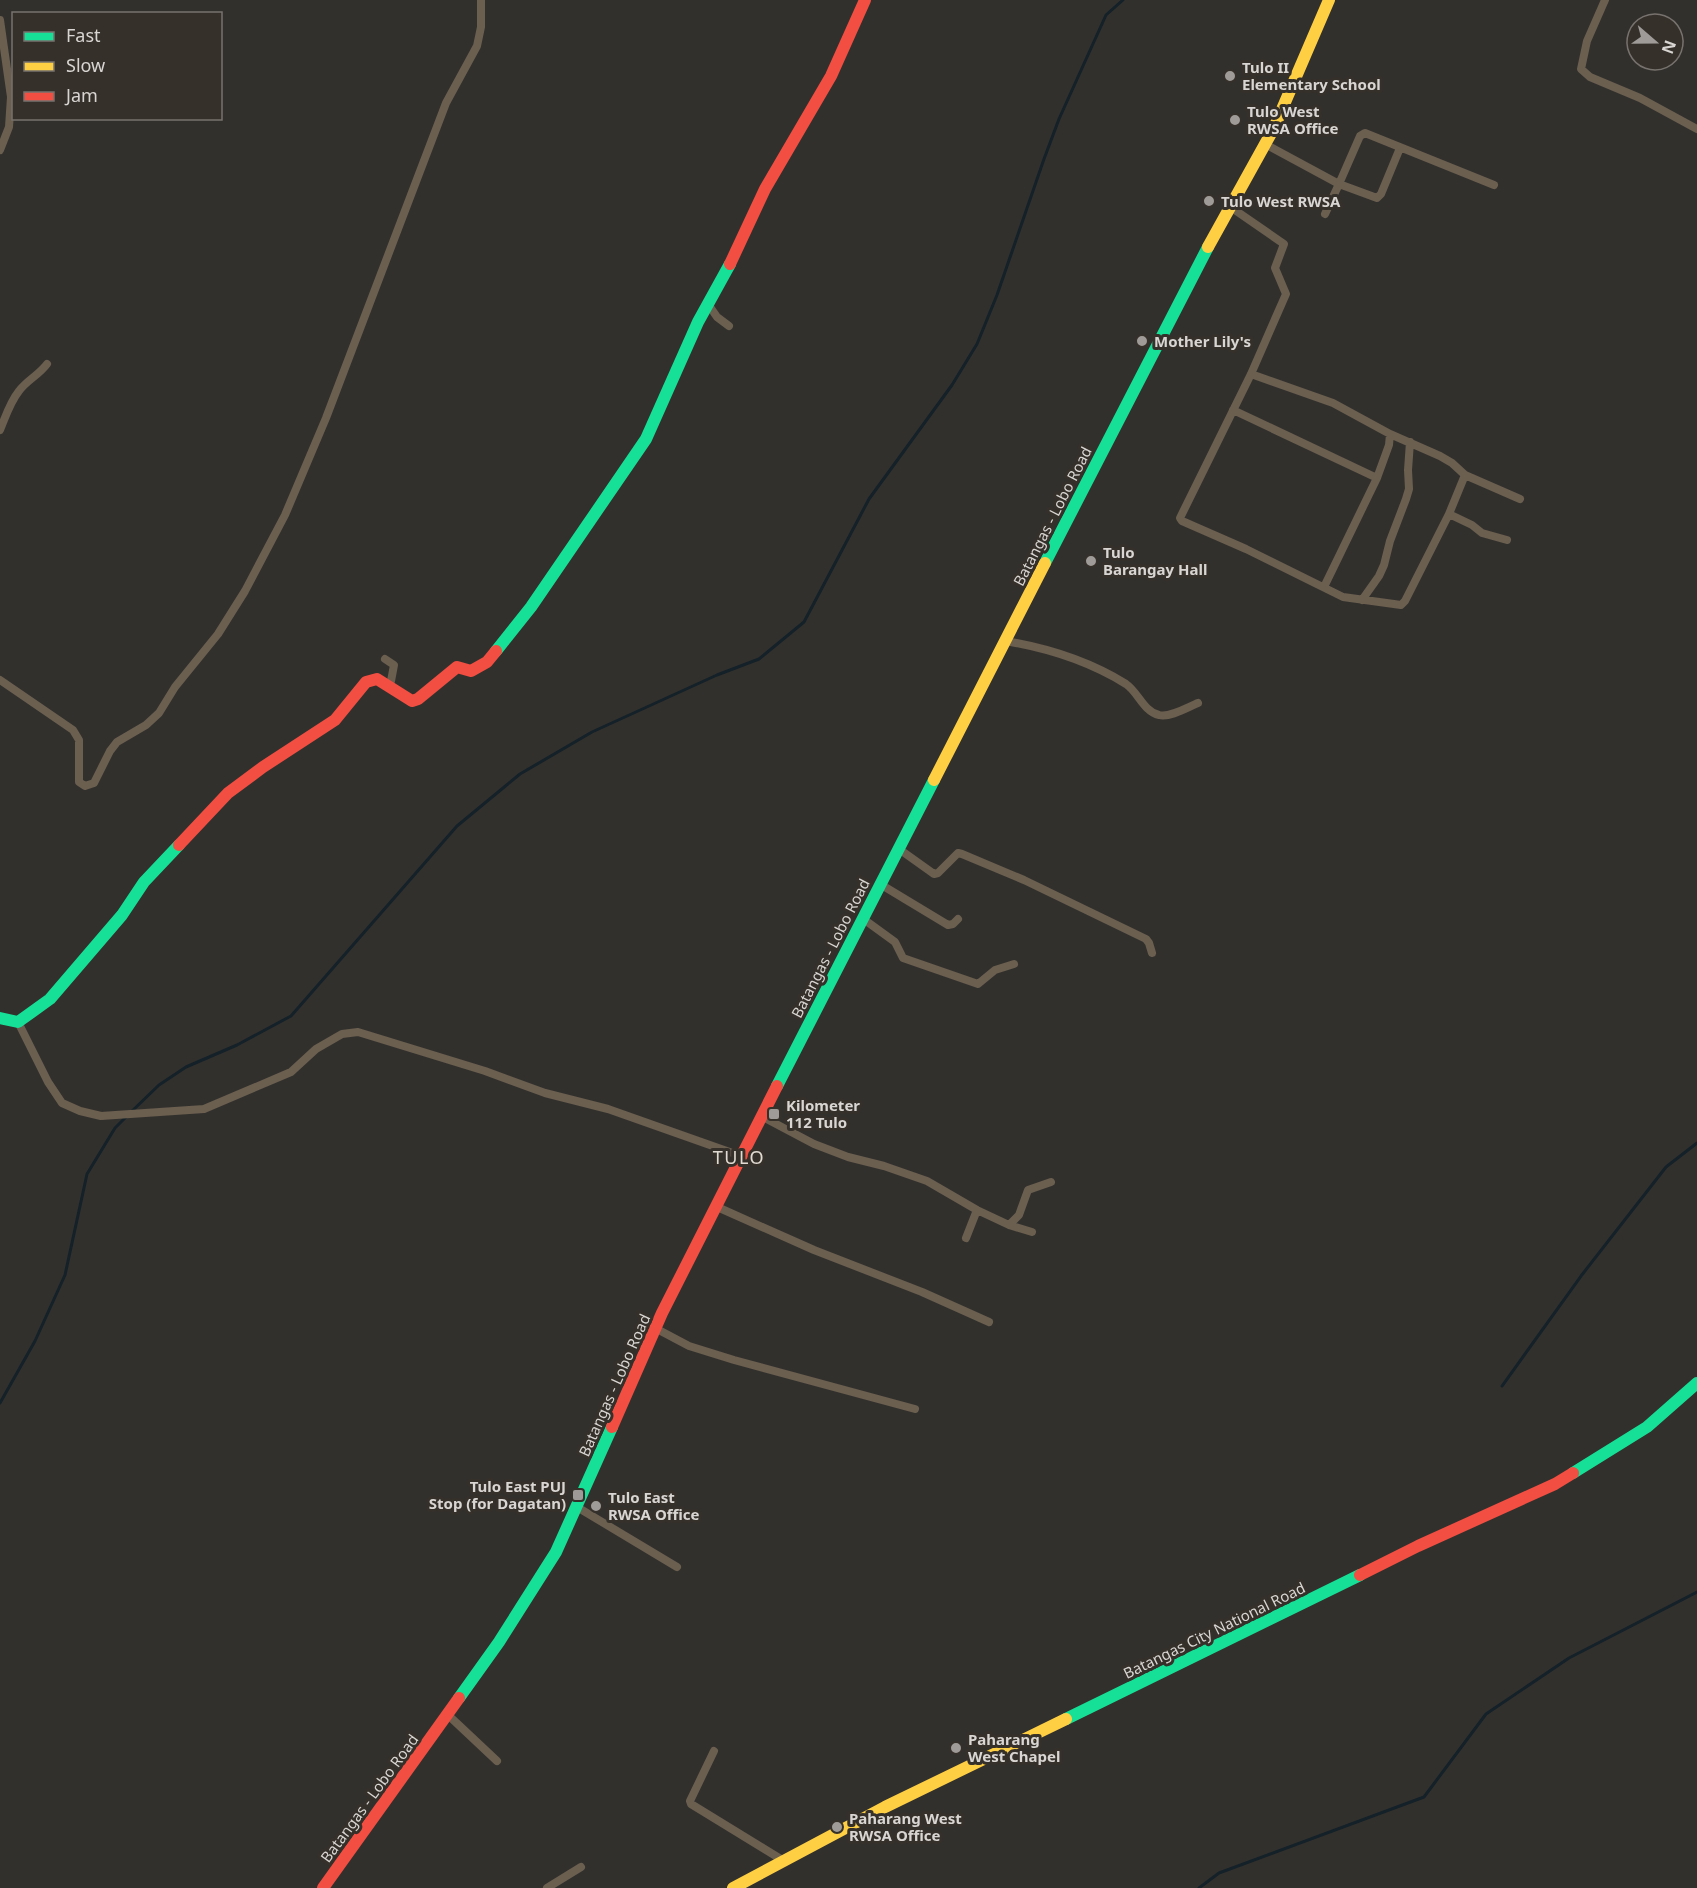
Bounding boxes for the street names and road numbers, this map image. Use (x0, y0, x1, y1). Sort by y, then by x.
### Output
street label: Batangas - Lobo Road (1008, 443, 1096, 589)
street label: Batangas - Lobo Road (786, 875, 874, 1021)
street label: Batangas - Lobo Road (574, 1311, 654, 1459)
street label: Batangas City National Road (1120, 1577, 1308, 1683)
street label: Batangas - Lobo Road (316, 1730, 422, 1866)

